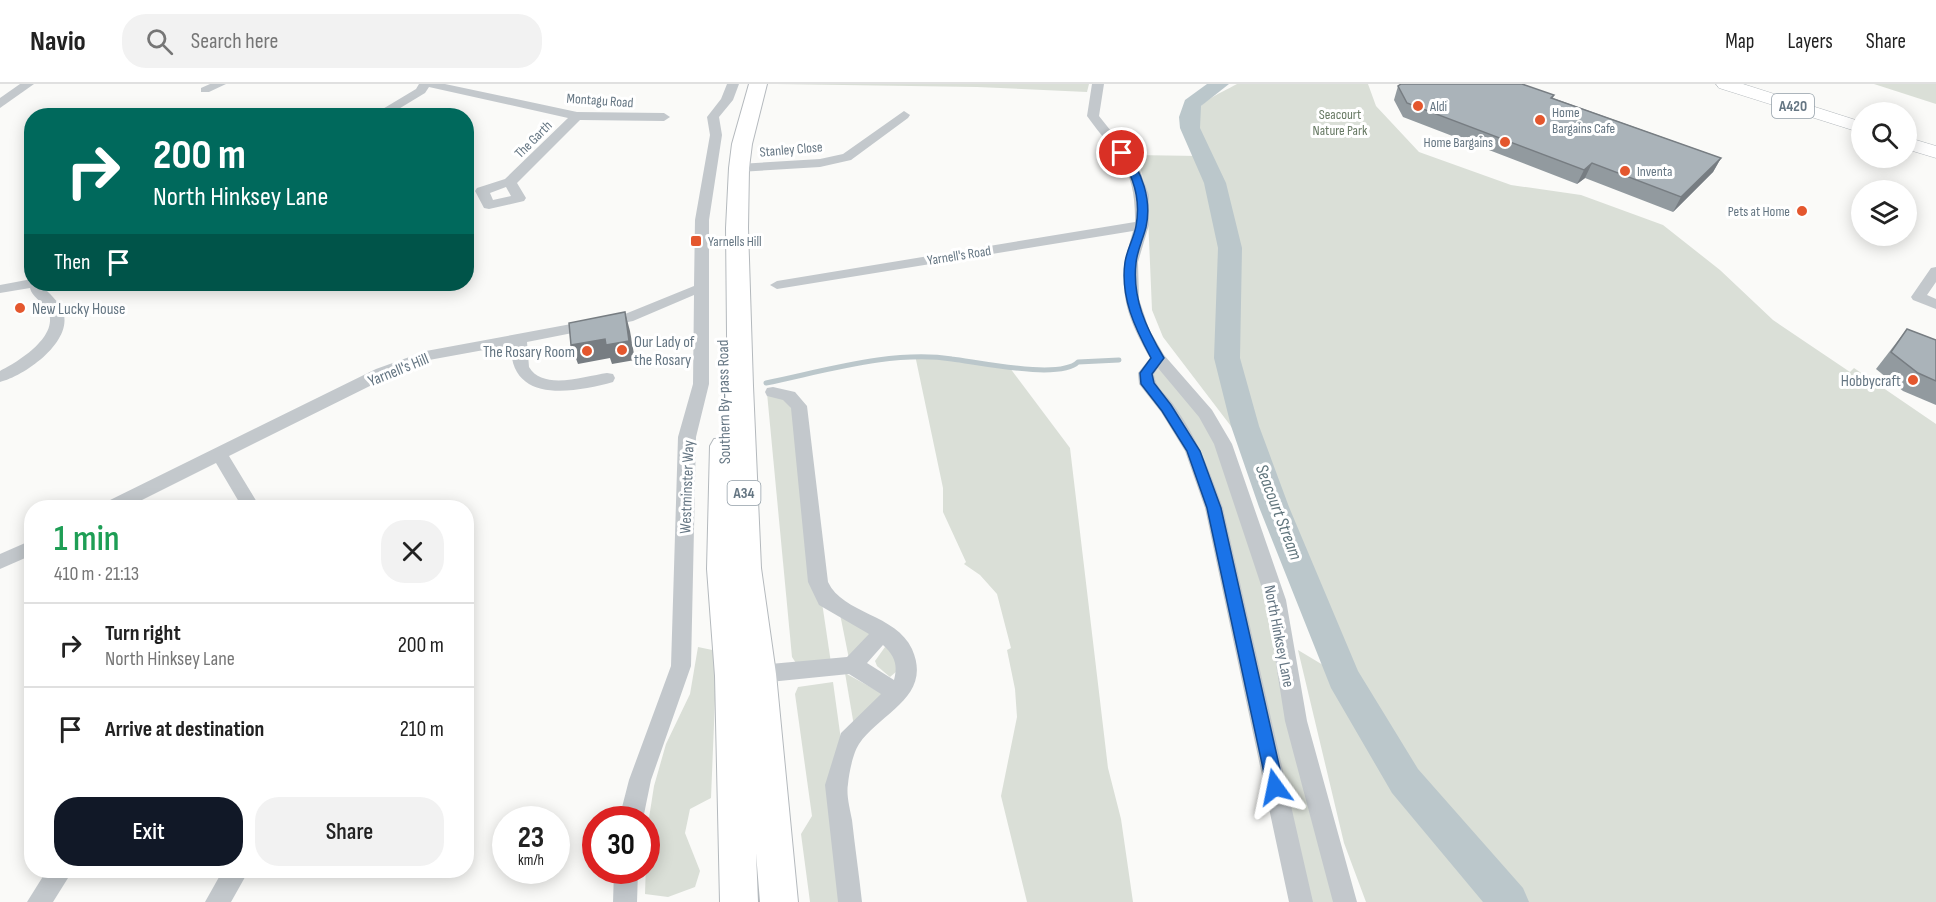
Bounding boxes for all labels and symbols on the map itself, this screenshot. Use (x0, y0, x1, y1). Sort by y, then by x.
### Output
street label: Montagu Road (566, 90, 634, 111)
road number: A420 (1772, 94, 1814, 118)
place label: Aldi (1429, 98, 1447, 115)
marker: Aldi (1411, 99, 1425, 113)
place label: Home Bargains Cafe (1552, 104, 1615, 137)
park label: Seacourt Nature Park (1313, 106, 1368, 139)
marker: Home Bargains Cafe (1533, 113, 1547, 127)
street label: The Garth (511, 117, 556, 162)
pin (1096, 127, 1147, 178)
place label: Home Bargains (1424, 134, 1493, 151)
marker: Home Bargains (1498, 135, 1512, 149)
street label: Stanley Close (759, 138, 823, 161)
place label: Inventa (1637, 163, 1672, 180)
marker: Inventa (1618, 164, 1632, 178)
place label: Pets at Home (1728, 203, 1790, 220)
marker: Pets at Home (1795, 204, 1809, 218)
place label: Yarnells Hill (708, 233, 762, 250)
marker: Yarnells Hill (689, 234, 703, 248)
street label: Yarnell's Road (926, 242, 992, 269)
place label: New Lucky House (32, 300, 126, 319)
marker: New Lucky House (13, 301, 27, 315)
place label: Our Lady of the Rosary (634, 333, 695, 370)
street label: Southern By-pass Road (714, 340, 735, 464)
place label: The Rosary Room (483, 343, 575, 362)
marker: Our Lady of the Rosary (615, 343, 629, 357)
marker: The Rosary Room (580, 344, 594, 358)
street label: Yarnell's Hill (365, 350, 432, 391)
place label: Hobbycraft (1841, 372, 1901, 391)
marker: Hobbycraft (1906, 373, 1920, 387)
street label: Westminster Way (676, 440, 699, 534)
water label: Seacourt Stream (1251, 462, 1306, 563)
road number: A34 (728, 481, 760, 505)
street label: North Hinksey Lane (1259, 584, 1298, 689)
position arrow (1243, 755, 1307, 819)
speed limit sign: 30 (582, 806, 660, 884)

